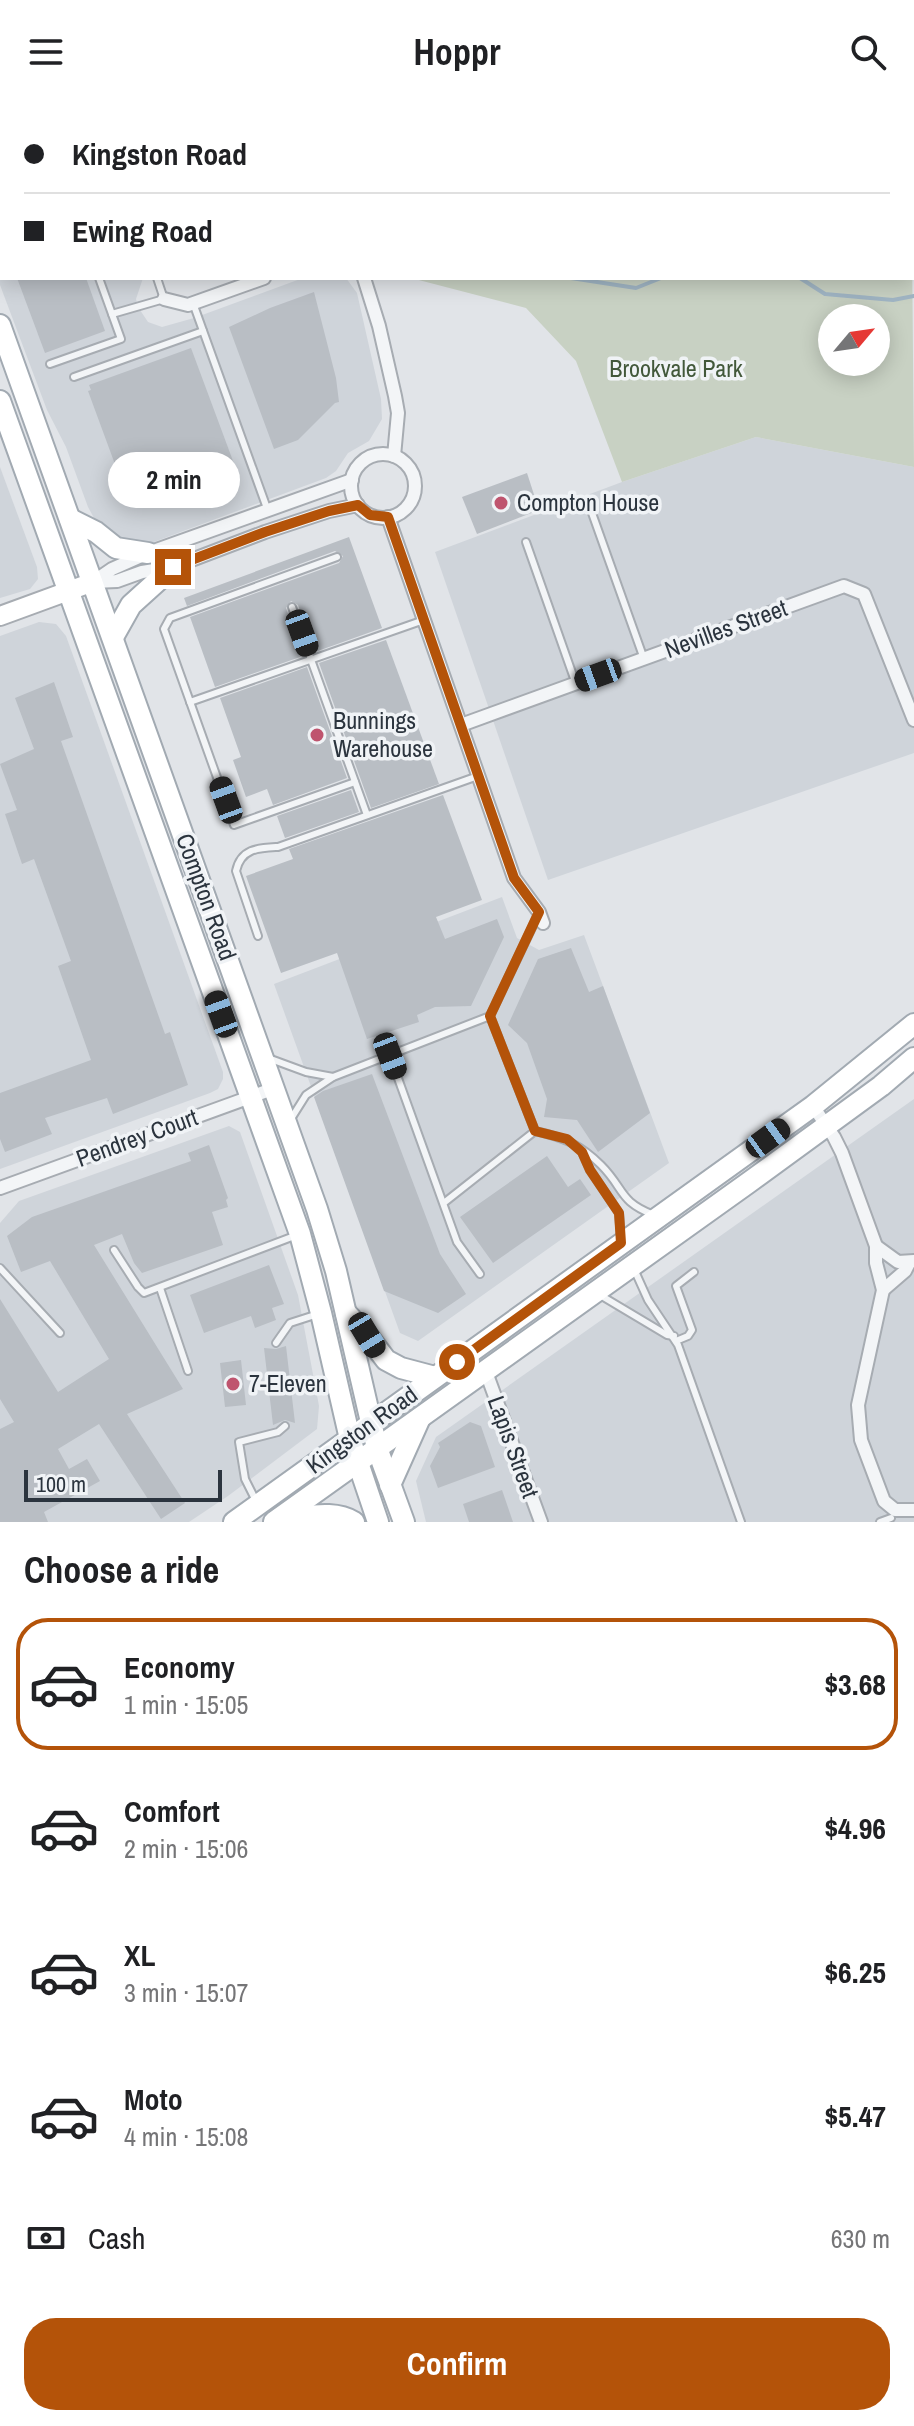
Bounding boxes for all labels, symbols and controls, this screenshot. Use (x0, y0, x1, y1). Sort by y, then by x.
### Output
text: Hoppr (414, 28, 500, 76)
icon: menu (24, 30, 68, 74)
icon: search (846, 30, 890, 74)
text: Kingston Road (72, 134, 247, 174)
text: Ewing Road (72, 211, 213, 251)
north arrow (818, 304, 890, 376)
map controls (818, 304, 890, 376)
park label: Brookvale Park (609, 352, 743, 384)
callout: 2 min (107, 451, 239, 507)
text: 2 min (146, 462, 202, 497)
place label: Compton House (517, 486, 659, 518)
marker: Compton House (492, 494, 510, 512)
route end (155, 549, 191, 585)
street label: Nevilles Street (660, 591, 792, 665)
car (283, 606, 321, 660)
car (571, 656, 625, 694)
place label: Bunnings Warehouse (333, 704, 433, 764)
marker: Bunnings Warehouse (308, 726, 326, 744)
car (207, 773, 245, 827)
street label: Compton Road (169, 829, 245, 964)
car (202, 987, 240, 1041)
car (370, 1029, 410, 1083)
street label: Pendrey Court (72, 1100, 202, 1174)
car (742, 1114, 794, 1162)
car (344, 1308, 390, 1362)
route start (439, 1344, 475, 1380)
place label: 7-Eleven (249, 1367, 327, 1399)
marker: 7-Eleven (224, 1375, 242, 1393)
street label: Kingston Road (299, 1378, 423, 1480)
street label: Lapis Street (481, 1391, 547, 1502)
scale bar (24, 1466, 222, 1502)
text: 100 m (36, 1469, 86, 1499)
text: Choose a ride (24, 1546, 219, 1594)
text: Economy (124, 1647, 235, 1687)
icon: car (28, 1648, 100, 1720)
text: $3.68 (824, 1664, 886, 1704)
text: 1 min · 15:05 (124, 1687, 248, 1722)
text: Comfort (124, 1791, 220, 1831)
icon: car (28, 1792, 100, 1864)
text: $4.96 (824, 1808, 886, 1848)
text: 2 min · 15:06 (124, 1831, 248, 1866)
text: XL (124, 1935, 155, 1975)
icon: car (28, 1936, 100, 2008)
text: $6.25 (824, 1952, 886, 1992)
text: 3 min · 15:07 (124, 1975, 248, 2010)
text: Moto (124, 2079, 183, 2119)
icon: car (28, 2080, 100, 2152)
text: $5.47 (824, 2096, 886, 2136)
text: 4 min · 15:08 (124, 2119, 248, 2154)
icon: cash (24, 2216, 68, 2260)
text: Cash (88, 2218, 145, 2258)
text: 630 m (831, 2221, 890, 2256)
button: Confirm (24, 2318, 890, 2410)

